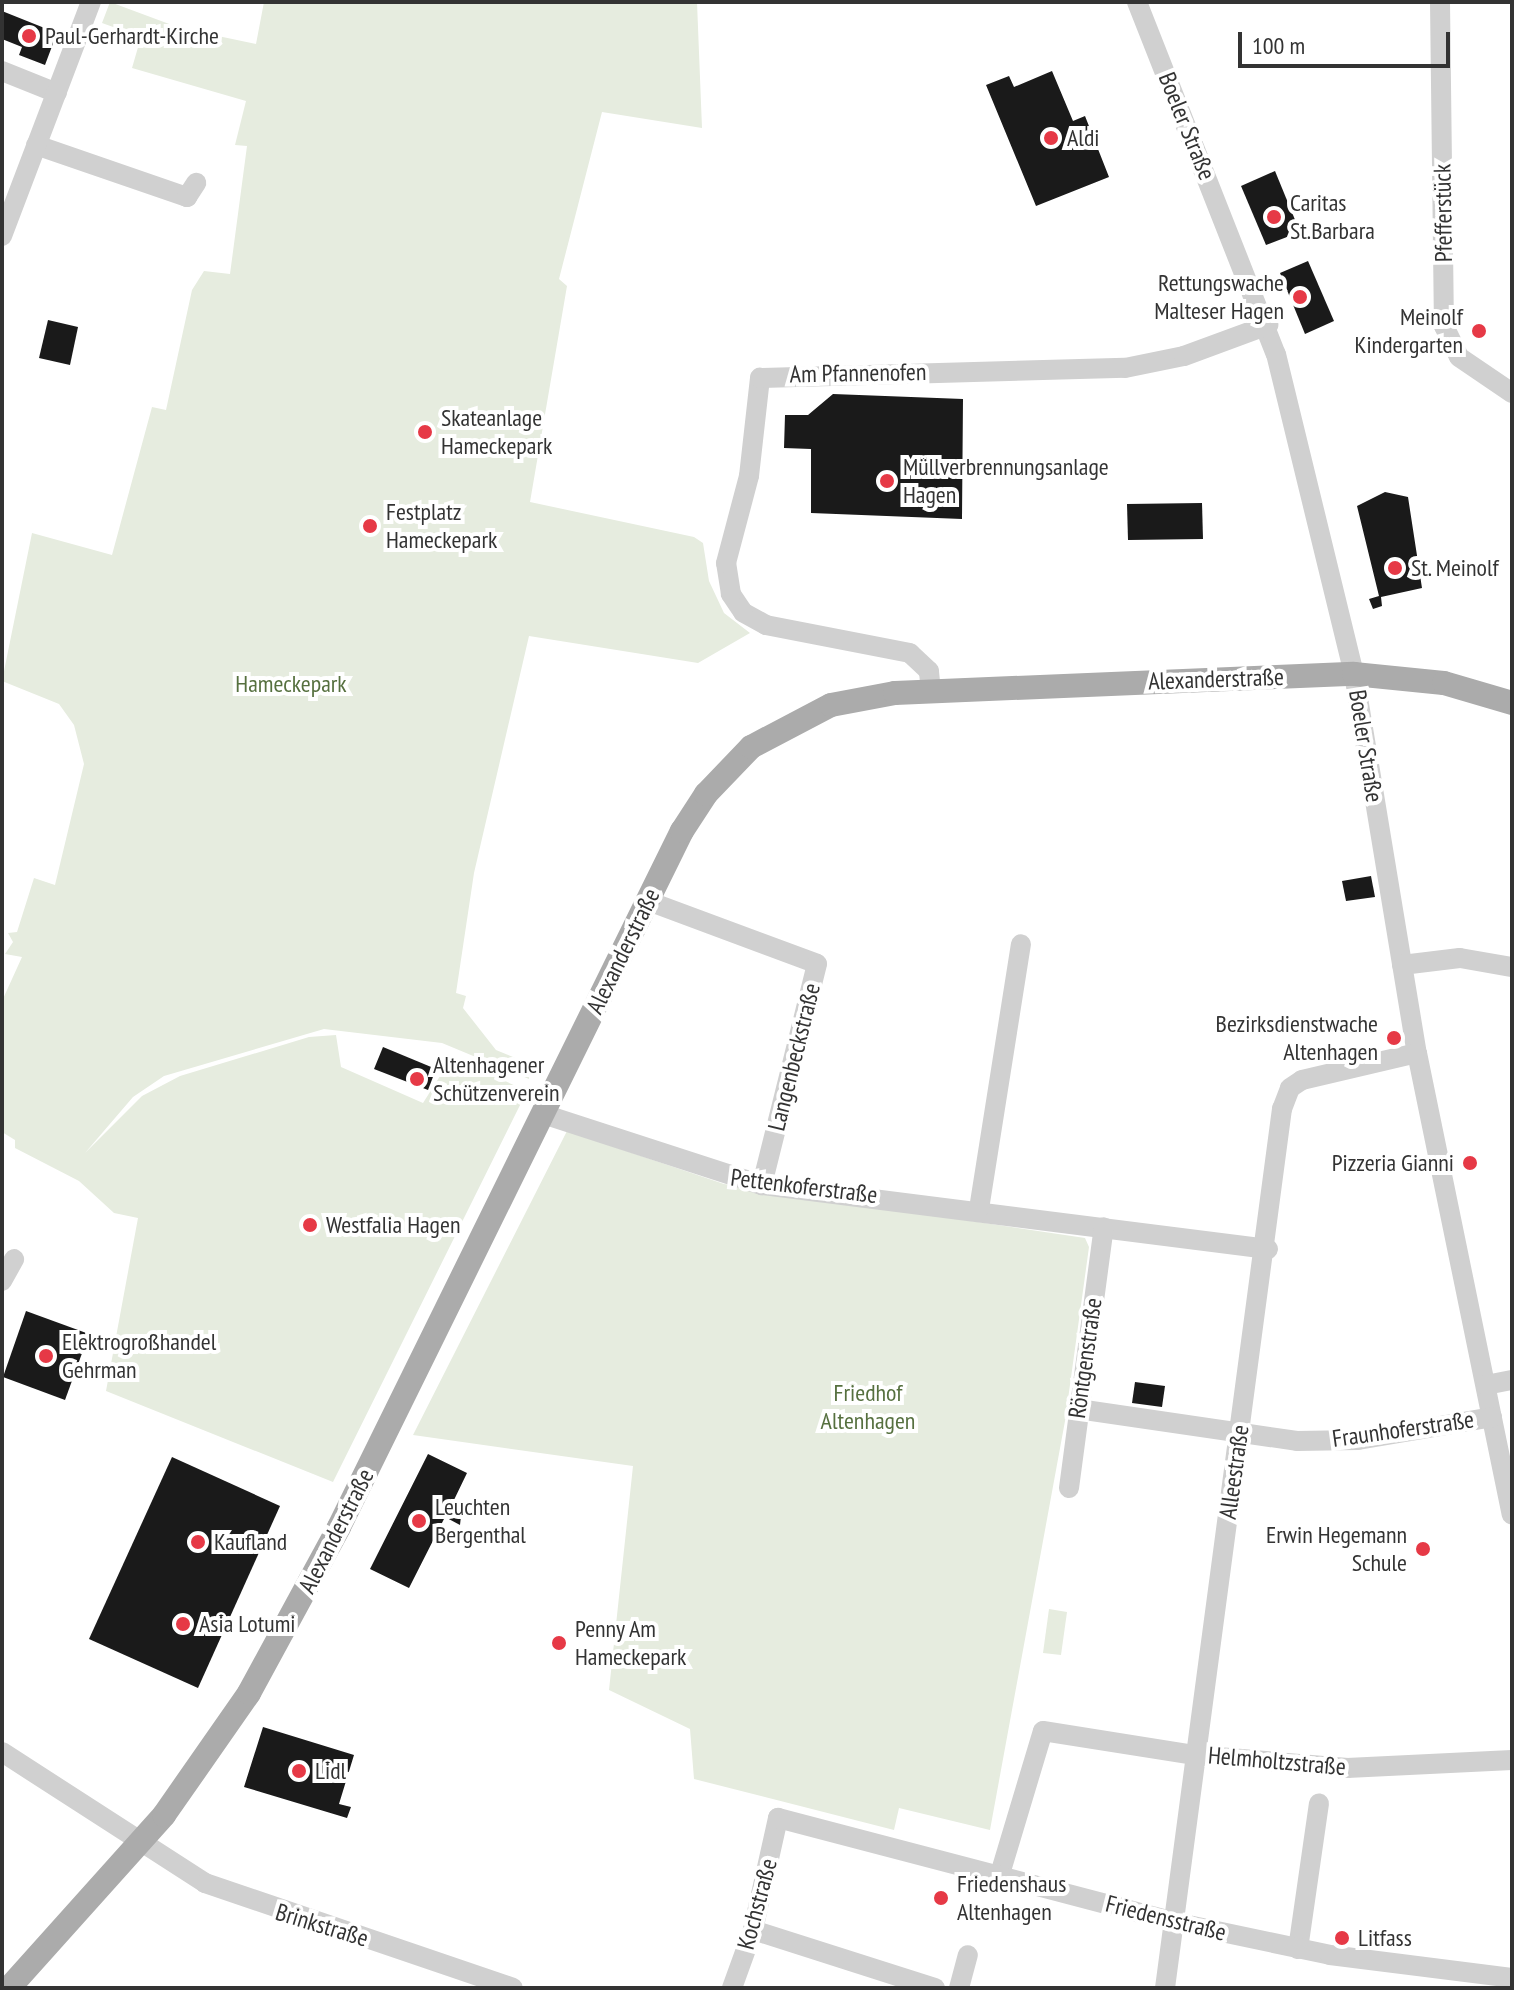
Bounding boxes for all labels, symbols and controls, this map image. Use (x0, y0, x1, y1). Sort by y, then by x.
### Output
scale bar (1242, 16, 1454, 66)
place label: Paul-Gerhardt-Kirche (45, 22, 219, 50)
marker: Paul-Gerhardt-Kirche (20, 27, 38, 45)
text: 100 m (1252, 30, 1305, 61)
street label: Boeler Straße (1152, 68, 1222, 184)
place label: Aldi (1067, 124, 1100, 152)
marker: Aldi (1042, 129, 1060, 147)
street label: Pfefferstück (1428, 164, 1458, 262)
place label: Caritas St.Barbara (1290, 189, 1375, 245)
marker: Caritas St.Barbara (1265, 208, 1283, 226)
place label: Rettungswache Malteser Hagen (1154, 269, 1284, 325)
marker: Rettungswache Malteser Hagen (1291, 288, 1309, 306)
place label: Meinolf Kindergarten (1355, 303, 1463, 359)
marker: Meinolf Kindergarten (1470, 322, 1488, 340)
street label: Am Pfannenofen (789, 357, 927, 389)
place label: Skateanlage Hameckepark (441, 404, 552, 460)
marker: Skateanlage Hameckepark (416, 423, 434, 441)
place label: Müllverbrennungsanlage Hagen (903, 453, 1109, 509)
marker: Müllverbrennungsanlage Hagen (878, 472, 896, 490)
place label: Festplatz Hameckepark (386, 498, 497, 554)
marker: Festplatz Hameckepark (361, 517, 379, 535)
place label: St. Meinolf (1411, 554, 1500, 582)
marker: St. Meinolf (1386, 559, 1404, 577)
street label: Alexanderstraße (1148, 662, 1284, 696)
park label: Hameckepark (235, 670, 347, 698)
street label: Boeler Straße (1343, 688, 1389, 804)
street label: Alexanderstraße (580, 884, 666, 1018)
street label: Langenbeckstraße (762, 980, 826, 1134)
place label: Bezirksdienstwache Altenhagen (1216, 1010, 1378, 1066)
marker: Bezirksdienstwache Altenhagen (1385, 1029, 1403, 1047)
place label: Altenhagener Schützenverein (433, 1051, 560, 1107)
marker: Altenhagener Schützenverein (408, 1070, 426, 1088)
place label: Pizzeria Gianni (1332, 1149, 1454, 1177)
marker: Pizzeria Gianni (1461, 1154, 1479, 1172)
street label: Pettenkoferstraße (729, 1163, 879, 1209)
place label: Westfalia Hagen (326, 1211, 460, 1239)
marker: Westfalia Hagen (301, 1216, 319, 1234)
street label: Röntgenstraße (1062, 1296, 1108, 1420)
place label: Elektrogroßhandel Gehrman (62, 1328, 216, 1384)
marker: Elektrogroßhandel Gehrman (37, 1347, 55, 1365)
park label: Friedhof Altenhagen (821, 1379, 915, 1435)
street label: Fraunhoferstraße (1330, 1405, 1476, 1453)
street label: Alleestraße (1213, 1423, 1255, 1521)
street label: Alexanderstraße (292, 1464, 380, 1598)
place label: Leuchten Bergenthal (435, 1493, 526, 1549)
marker: Leuchten Bergenthal (410, 1512, 428, 1530)
place label: Erwin Hegemann Schule (1266, 1521, 1407, 1577)
place label: Kaufland (214, 1528, 287, 1556)
marker: Kaufland (189, 1533, 207, 1551)
marker: Erwin Hegemann Schule (1414, 1540, 1432, 1558)
place label: Asia Lotumi (199, 1610, 295, 1638)
marker: Asia Lotumi (174, 1615, 192, 1633)
place label: Penny Am Hameckepark (575, 1615, 686, 1671)
marker: Penny Am Hameckepark (550, 1634, 568, 1652)
street label: Helmholtzstraße (1207, 1741, 1347, 1781)
place label: Lidl (315, 1757, 346, 1785)
marker: Lidl (290, 1762, 308, 1780)
street label: Kochstraße (731, 1855, 783, 1953)
place label: Friedenshaus Altenhagen (957, 1870, 1066, 1926)
marker: Friedenshaus Altenhagen (932, 1889, 950, 1907)
street label: Friedensstraße (1103, 1889, 1229, 1947)
street label: Brinkstraße (272, 1897, 372, 1953)
place label: Litfass (1358, 1924, 1412, 1952)
marker: Litfass (1333, 1929, 1351, 1947)

